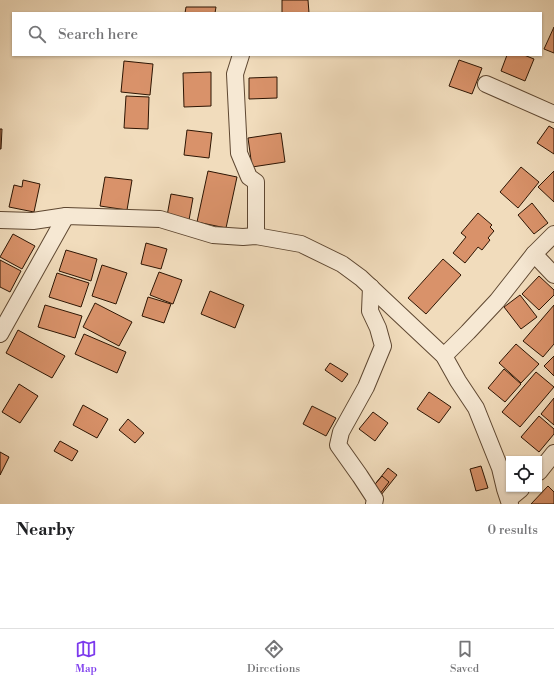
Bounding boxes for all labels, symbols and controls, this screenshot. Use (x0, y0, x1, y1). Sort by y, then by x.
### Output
search box (12, 12, 542, 56)
icon: search (26, 23, 48, 45)
text: Search here (58, 25, 138, 44)
map controls (506, 456, 542, 492)
button: locate (506, 456, 542, 492)
text: Nearby (16, 519, 75, 541)
text: 0 results (487, 522, 538, 538)
tab: Map (75, 638, 97, 676)
tab: Directions (247, 638, 300, 676)
tab: Saved (450, 638, 479, 676)

